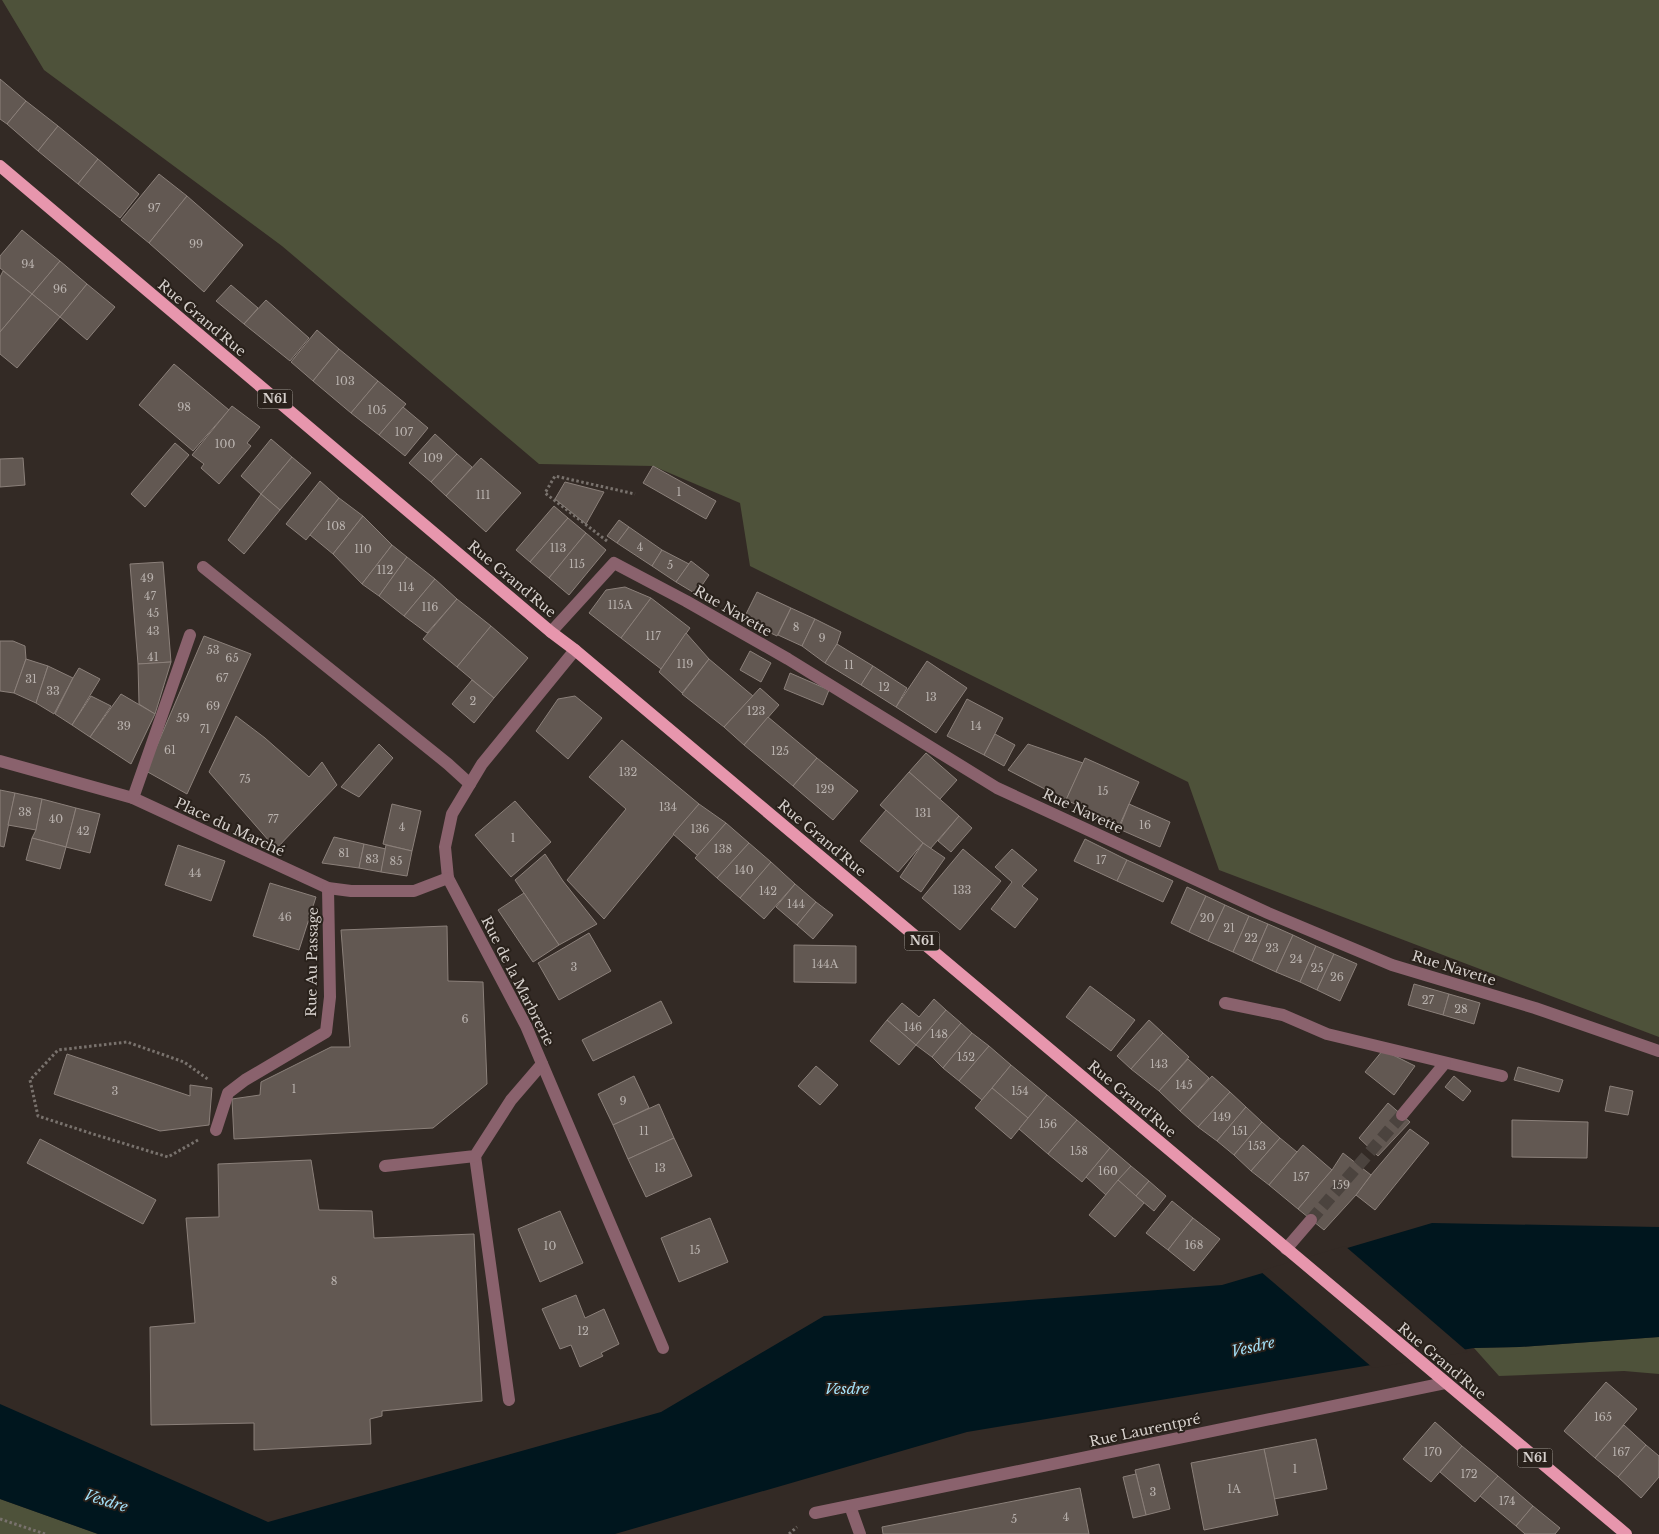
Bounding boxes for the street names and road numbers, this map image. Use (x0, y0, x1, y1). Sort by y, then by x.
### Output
street label: Rue Grand'Rue (154, 276, 250, 360)
road number: N61 (258, 389, 292, 408)
street label: Rue Grand'Rue (464, 537, 560, 621)
street label: Rue Navette (691, 581, 775, 641)
street label: Rue Navette (1040, 784, 1126, 838)
street label: Place du Marché (172, 794, 288, 860)
street label: Rue Grand'Rue (774, 796, 870, 880)
street label: Rue Au Passage (302, 907, 322, 1017)
street label: Rue de la Marbrerie (478, 913, 558, 1049)
road number: N61 (904, 931, 940, 950)
street label: Rue Navette (1410, 947, 1498, 989)
street label: Rue Grand'Rue (1084, 1057, 1180, 1141)
street label: Rue Grand'Rue (1394, 1319, 1490, 1403)
street label: Rue Laurentpré (1088, 1409, 1202, 1451)
road number: N61 (1518, 1449, 1552, 1468)

